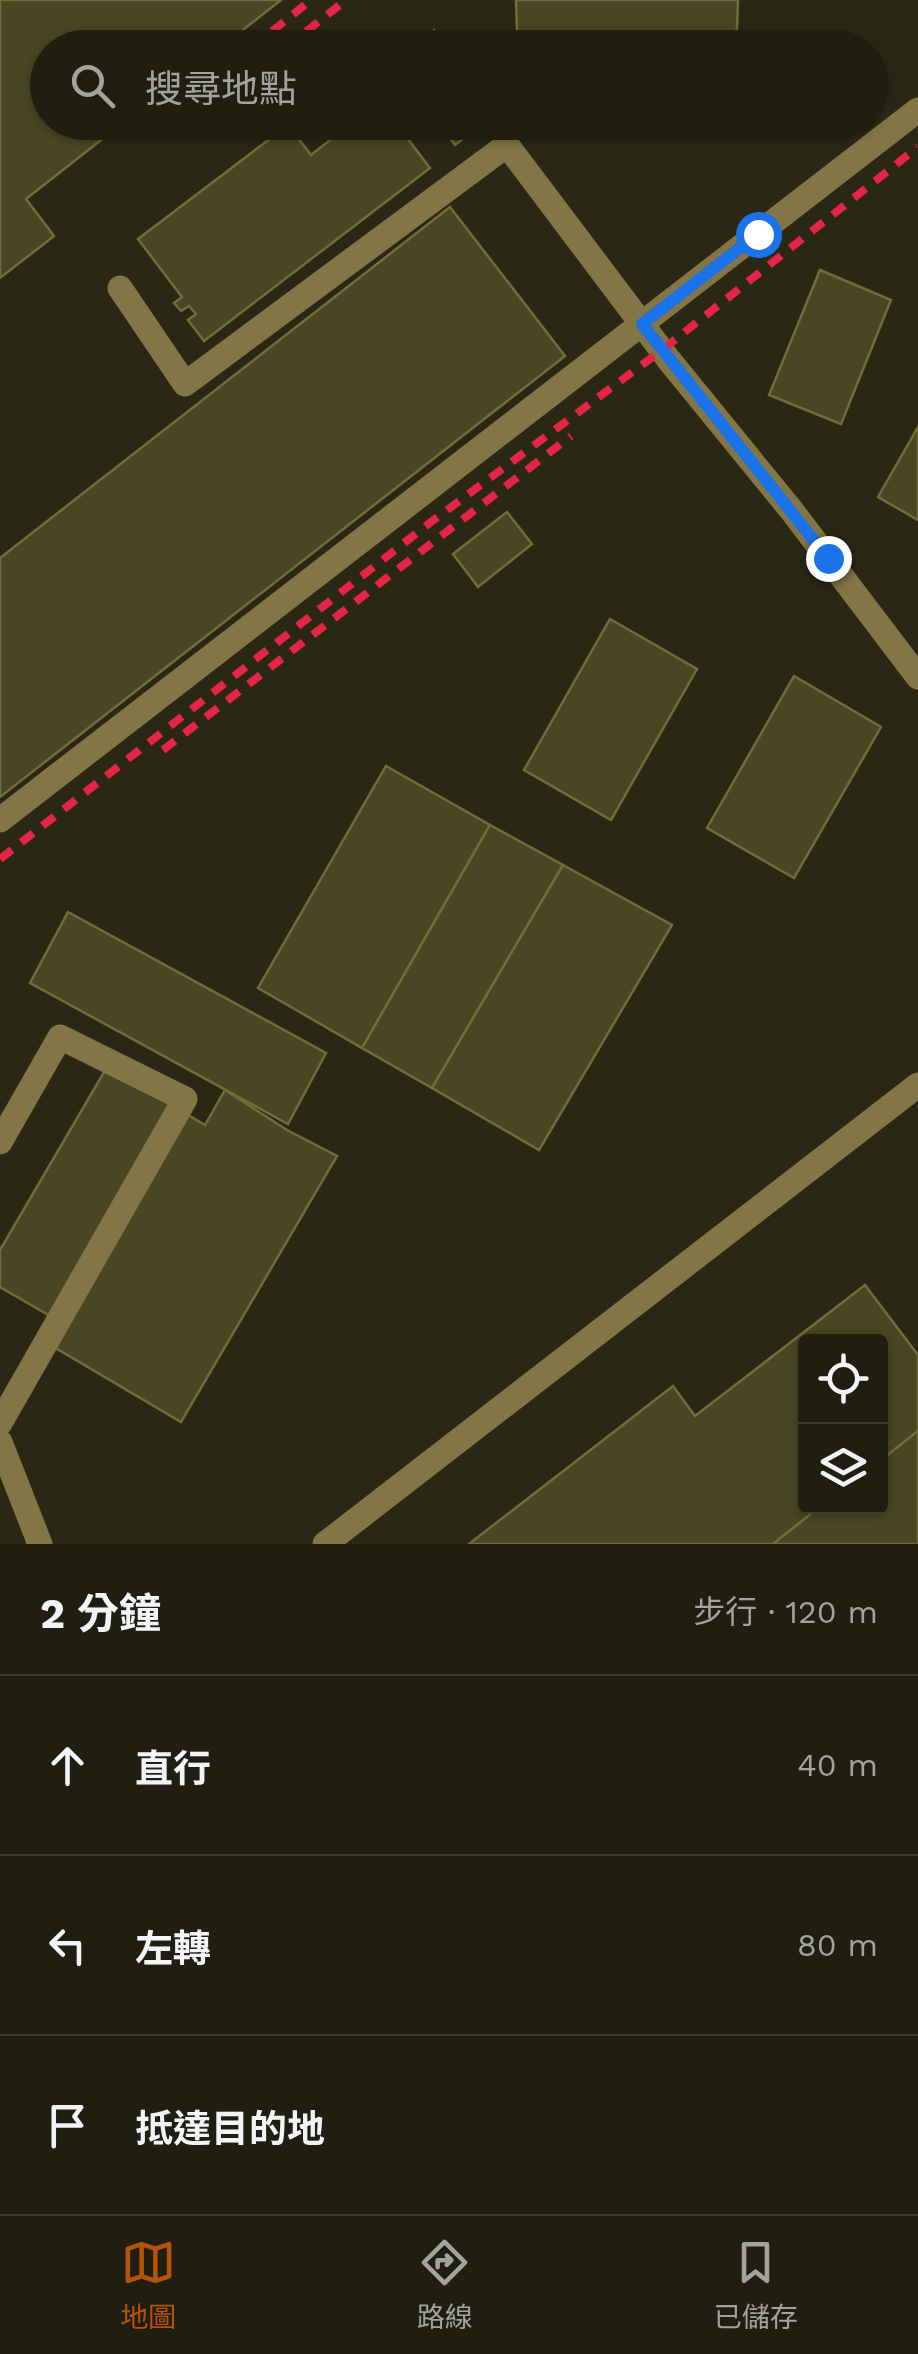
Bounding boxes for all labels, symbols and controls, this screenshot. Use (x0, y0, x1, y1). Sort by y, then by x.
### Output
search box (30, 30, 888, 140)
icon: search (65, 58, 120, 113)
text: 搜尋地點 (145, 67, 297, 111)
route start (736, 212, 782, 258)
route end (806, 536, 852, 582)
map controls (798, 1334, 888, 1514)
button: locate (798, 1334, 888, 1424)
button: layers (798, 1424, 888, 1514)
text: 2 分鐘 (40, 1589, 161, 1638)
text: 步行 · 120 m (693, 1593, 878, 1631)
icon: ahead (40, 1738, 95, 1793)
text: 40 m (797, 1746, 878, 1784)
text: 直行 (135, 1747, 211, 1791)
icon: left (40, 1918, 95, 1973)
text: 80 m (797, 1926, 878, 1964)
text: 左轉 (135, 1927, 211, 1971)
icon: arrive (40, 2098, 95, 2153)
text: 抵達目的地 (135, 2107, 325, 2151)
tab: 地圖 (120, 2235, 176, 2335)
tab: 路線 (417, 2235, 473, 2335)
tab: 已儲存 (714, 2235, 798, 2335)

